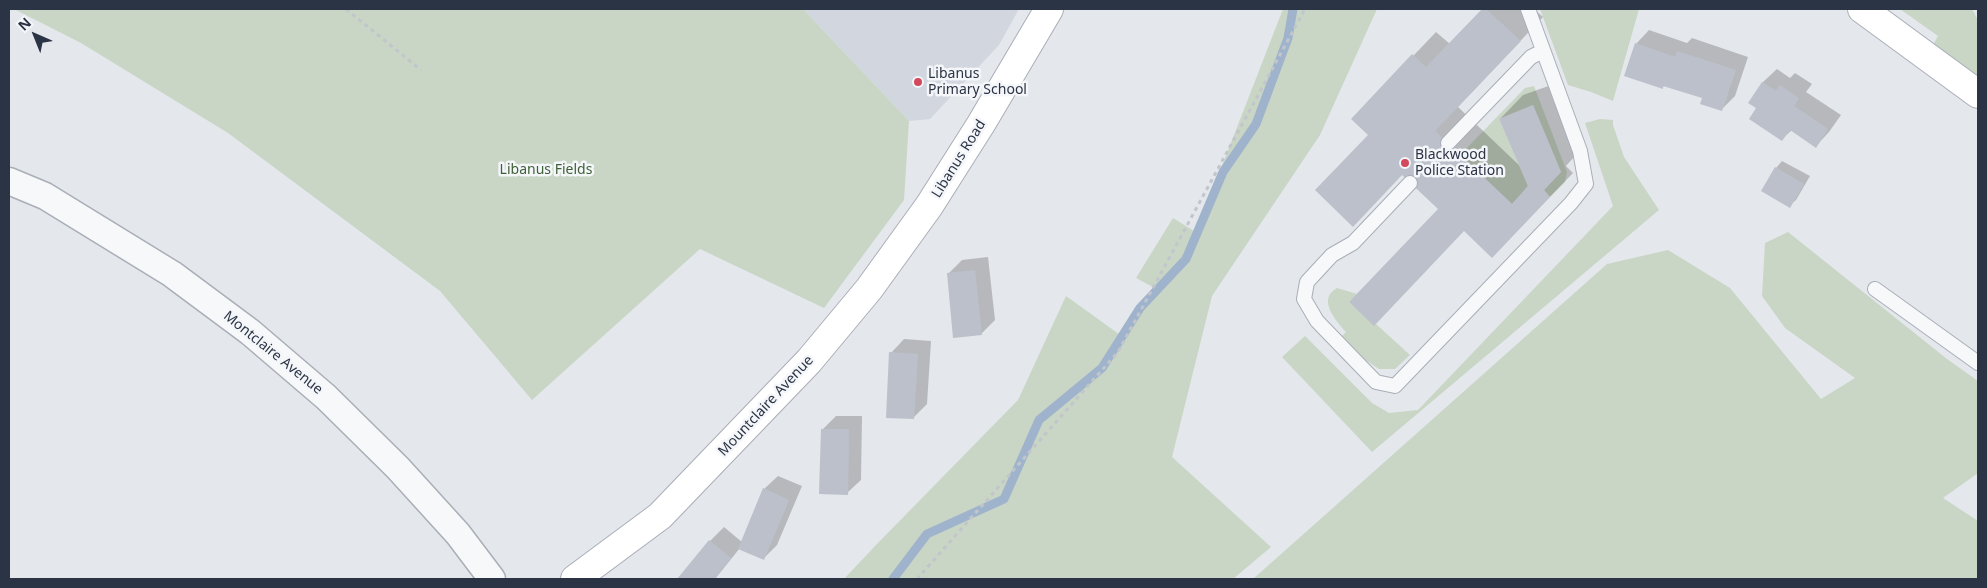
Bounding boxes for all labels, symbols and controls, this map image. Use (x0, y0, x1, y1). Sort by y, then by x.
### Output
north arrow (10, 10, 60, 60)
text: N (14, 13, 35, 35)
place label: Libanus Primary School (928, 66, 1027, 98)
marker: Libanus Primary School (912, 76, 924, 88)
street label: Libanus Road (928, 117, 990, 201)
place label: Blackwood Police Station (1415, 147, 1504, 180)
marker: Blackwood Police Station (1399, 157, 1411, 169)
park label: Libanus Fields (500, 162, 592, 178)
street label: Montclaire Avenue (220, 308, 326, 398)
street label: Mountclaire Avenue (715, 352, 817, 460)

